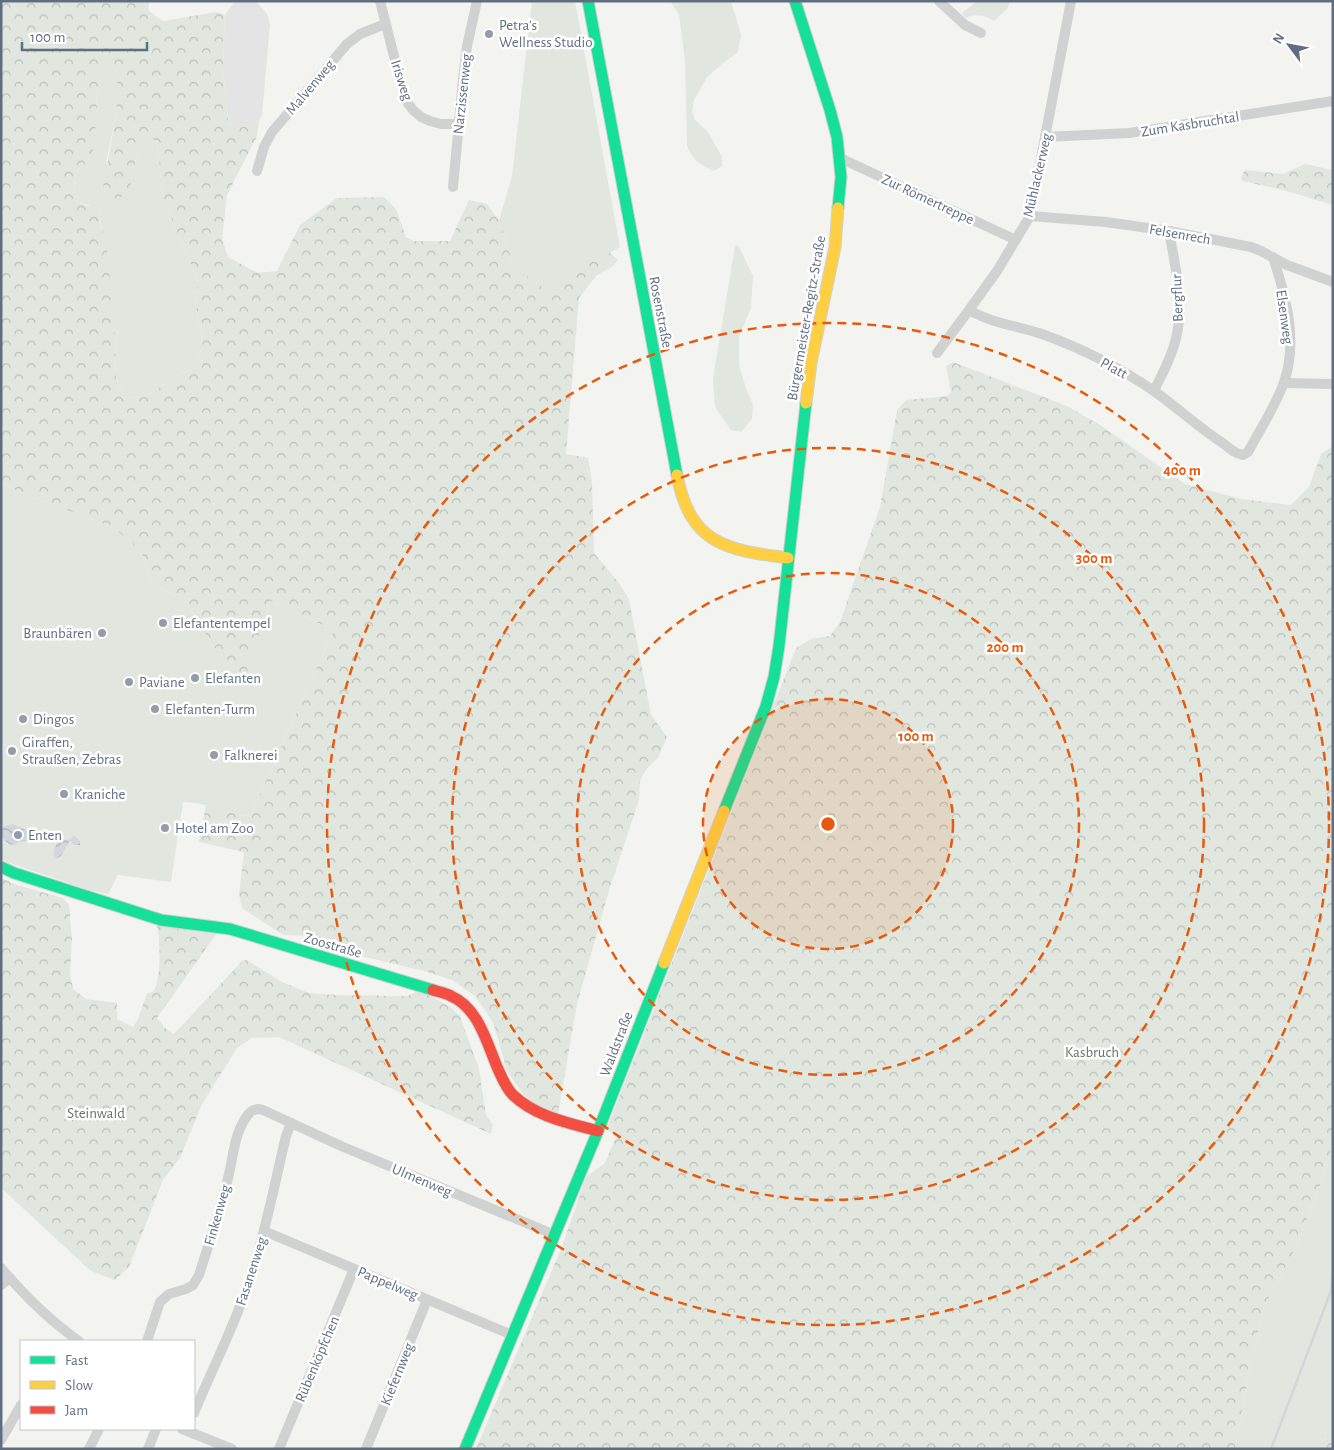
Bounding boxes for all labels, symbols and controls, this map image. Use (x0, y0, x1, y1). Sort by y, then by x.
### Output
place label: Petra's Wellness Studio (499, 18, 593, 50)
scale bar (22, 20, 148, 52)
north arrow (1264, 20, 1314, 70)
marker: Petra's Wellness Studio (483, 28, 495, 40)
text: 100 m (30, 30, 65, 45)
text: N (1270, 31, 1287, 46)
street label: Narzissenweg (451, 52, 474, 135)
street label: Malvenweg (283, 56, 338, 118)
street label: Irisweg (388, 58, 415, 103)
street label: Zum Kasbruchtal (1140, 109, 1240, 140)
street label: Mühlackerweg (1021, 131, 1055, 219)
street label: Zur Römertreppe (879, 172, 976, 227)
street label: Felsenrech (1148, 222, 1212, 247)
street label: Bürgermeister-Regitz-Straße (785, 234, 828, 402)
street label: Bergflur (1169, 274, 1186, 322)
street label: Rosenstraße (646, 275, 675, 349)
street label: Elsenweg (1273, 289, 1296, 346)
street label: Platt (1098, 355, 1130, 382)
text: 400 m (1163, 463, 1201, 478)
text: 300 m (1076, 551, 1112, 566)
place label: Elefantentempel (173, 616, 271, 631)
marker: Elefantentempel (157, 617, 169, 629)
place label: Braunbären (23, 626, 92, 641)
marker: Braunbären (96, 627, 108, 639)
text: 200 m (986, 640, 1024, 655)
place label: Elefanten (205, 671, 261, 686)
marker: Elefanten (189, 672, 201, 684)
place label: Paviane (139, 675, 185, 690)
marker: Paviane (123, 676, 135, 688)
place label: Elefanten-Turm (165, 702, 255, 717)
marker: Elefanten-Turm (149, 703, 161, 715)
place label: Dingos (33, 712, 74, 727)
marker: Dingos (17, 713, 29, 725)
text: 100 m (898, 729, 934, 744)
place label: Giraffen, Straußen, Zebras (22, 735, 121, 767)
marker: Giraffen, Straußen, Zebras (6, 745, 18, 757)
place label: Falknerei (224, 748, 278, 763)
marker: Falknerei (208, 749, 220, 761)
place label: Kraniche (74, 787, 125, 802)
marker: Kraniche (58, 788, 70, 800)
centre of rings (819, 815, 837, 833)
place label: Hotel am Zoo (175, 821, 254, 836)
marker: Hotel am Zoo (159, 822, 171, 834)
place label: Enten (28, 828, 62, 843)
marker: Enten (12, 829, 24, 841)
street label: Zoostraße (302, 930, 364, 961)
street label: Waldstraße (597, 1010, 636, 1079)
park label: Kasbruch (1065, 1045, 1119, 1060)
park label: Steinwald (67, 1106, 125, 1121)
street label: Ulmenweg (390, 1161, 455, 1200)
street label: Finkenweg (202, 1182, 234, 1247)
street label: Fasanenweg (233, 1234, 270, 1307)
street label: Pappelweg (355, 1264, 421, 1303)
street label: Rübenköpfchen (293, 1314, 342, 1404)
legend (20, 1340, 195, 1430)
street label: Kiefernweg (378, 1340, 417, 1408)
text: Fast (65, 1353, 89, 1368)
text: Slow (65, 1378, 93, 1393)
text: Jam (65, 1403, 88, 1418)

